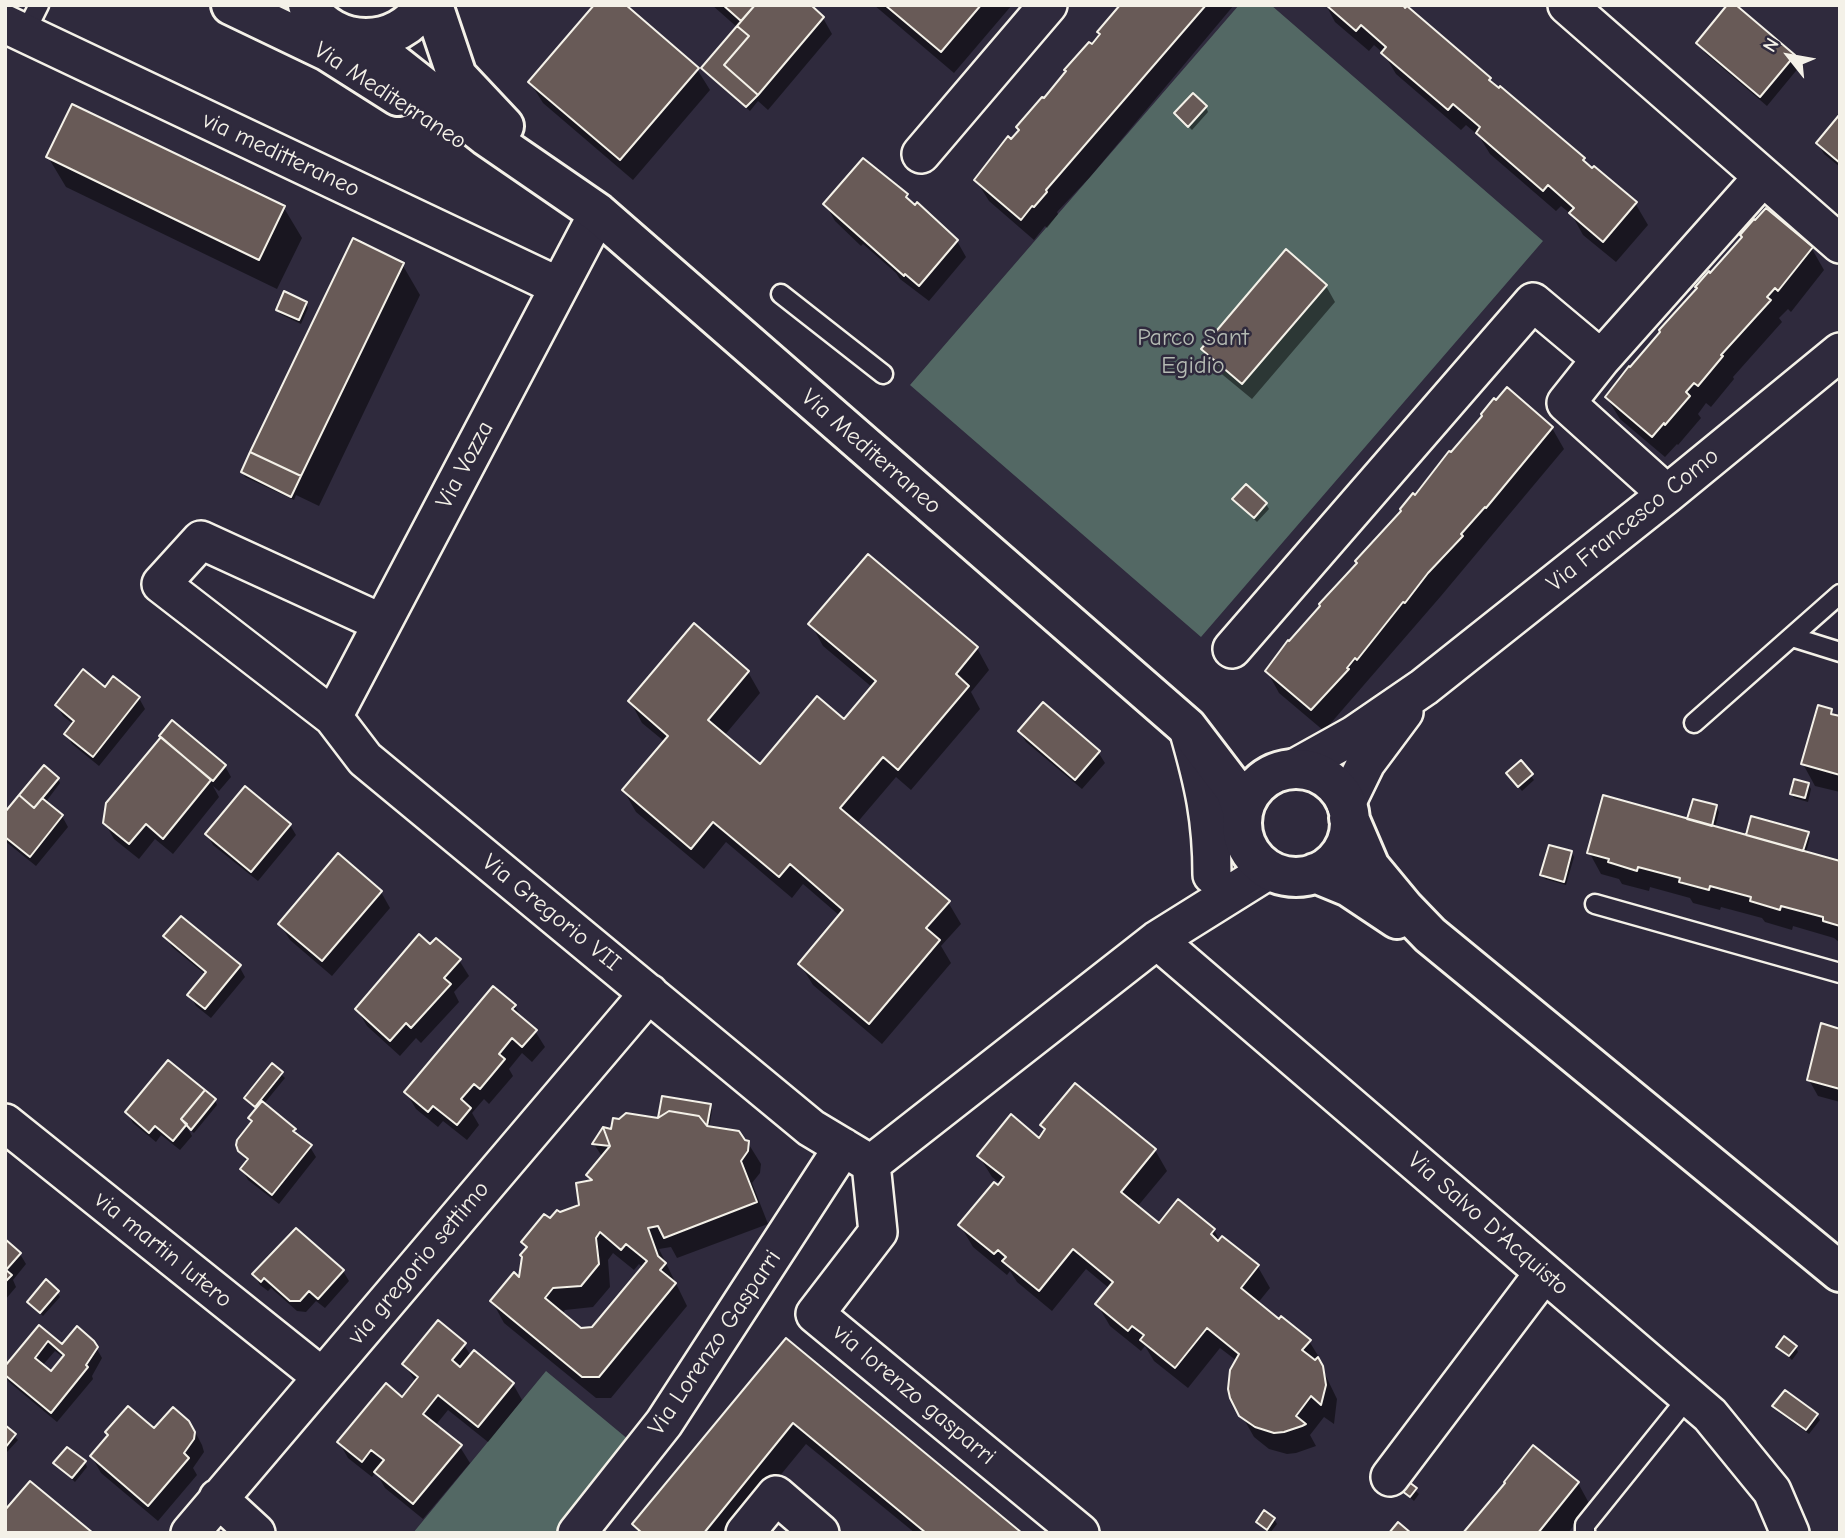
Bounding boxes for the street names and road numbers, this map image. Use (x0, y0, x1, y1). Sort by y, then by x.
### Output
street label: Via Mediterraneo (308, 36, 472, 156)
street label: via meditteraneo (198, 106, 364, 204)
street label: Via Mediterraneo (795, 383, 947, 521)
street label: Via Vozza (430, 416, 500, 514)
street label: Via Francesco Como (1541, 442, 1725, 598)
street label: Via Gregorio VII (476, 848, 626, 978)
street label: Via Salvo D'Acquisto (1402, 1146, 1574, 1302)
street label: via gregorio settimo (342, 1175, 496, 1351)
street label: via martin lutero (88, 1186, 238, 1314)
street label: Via Lorenzo Gasparri (642, 1245, 788, 1441)
street label: via lorenzo gasparri (827, 1319, 1001, 1471)

